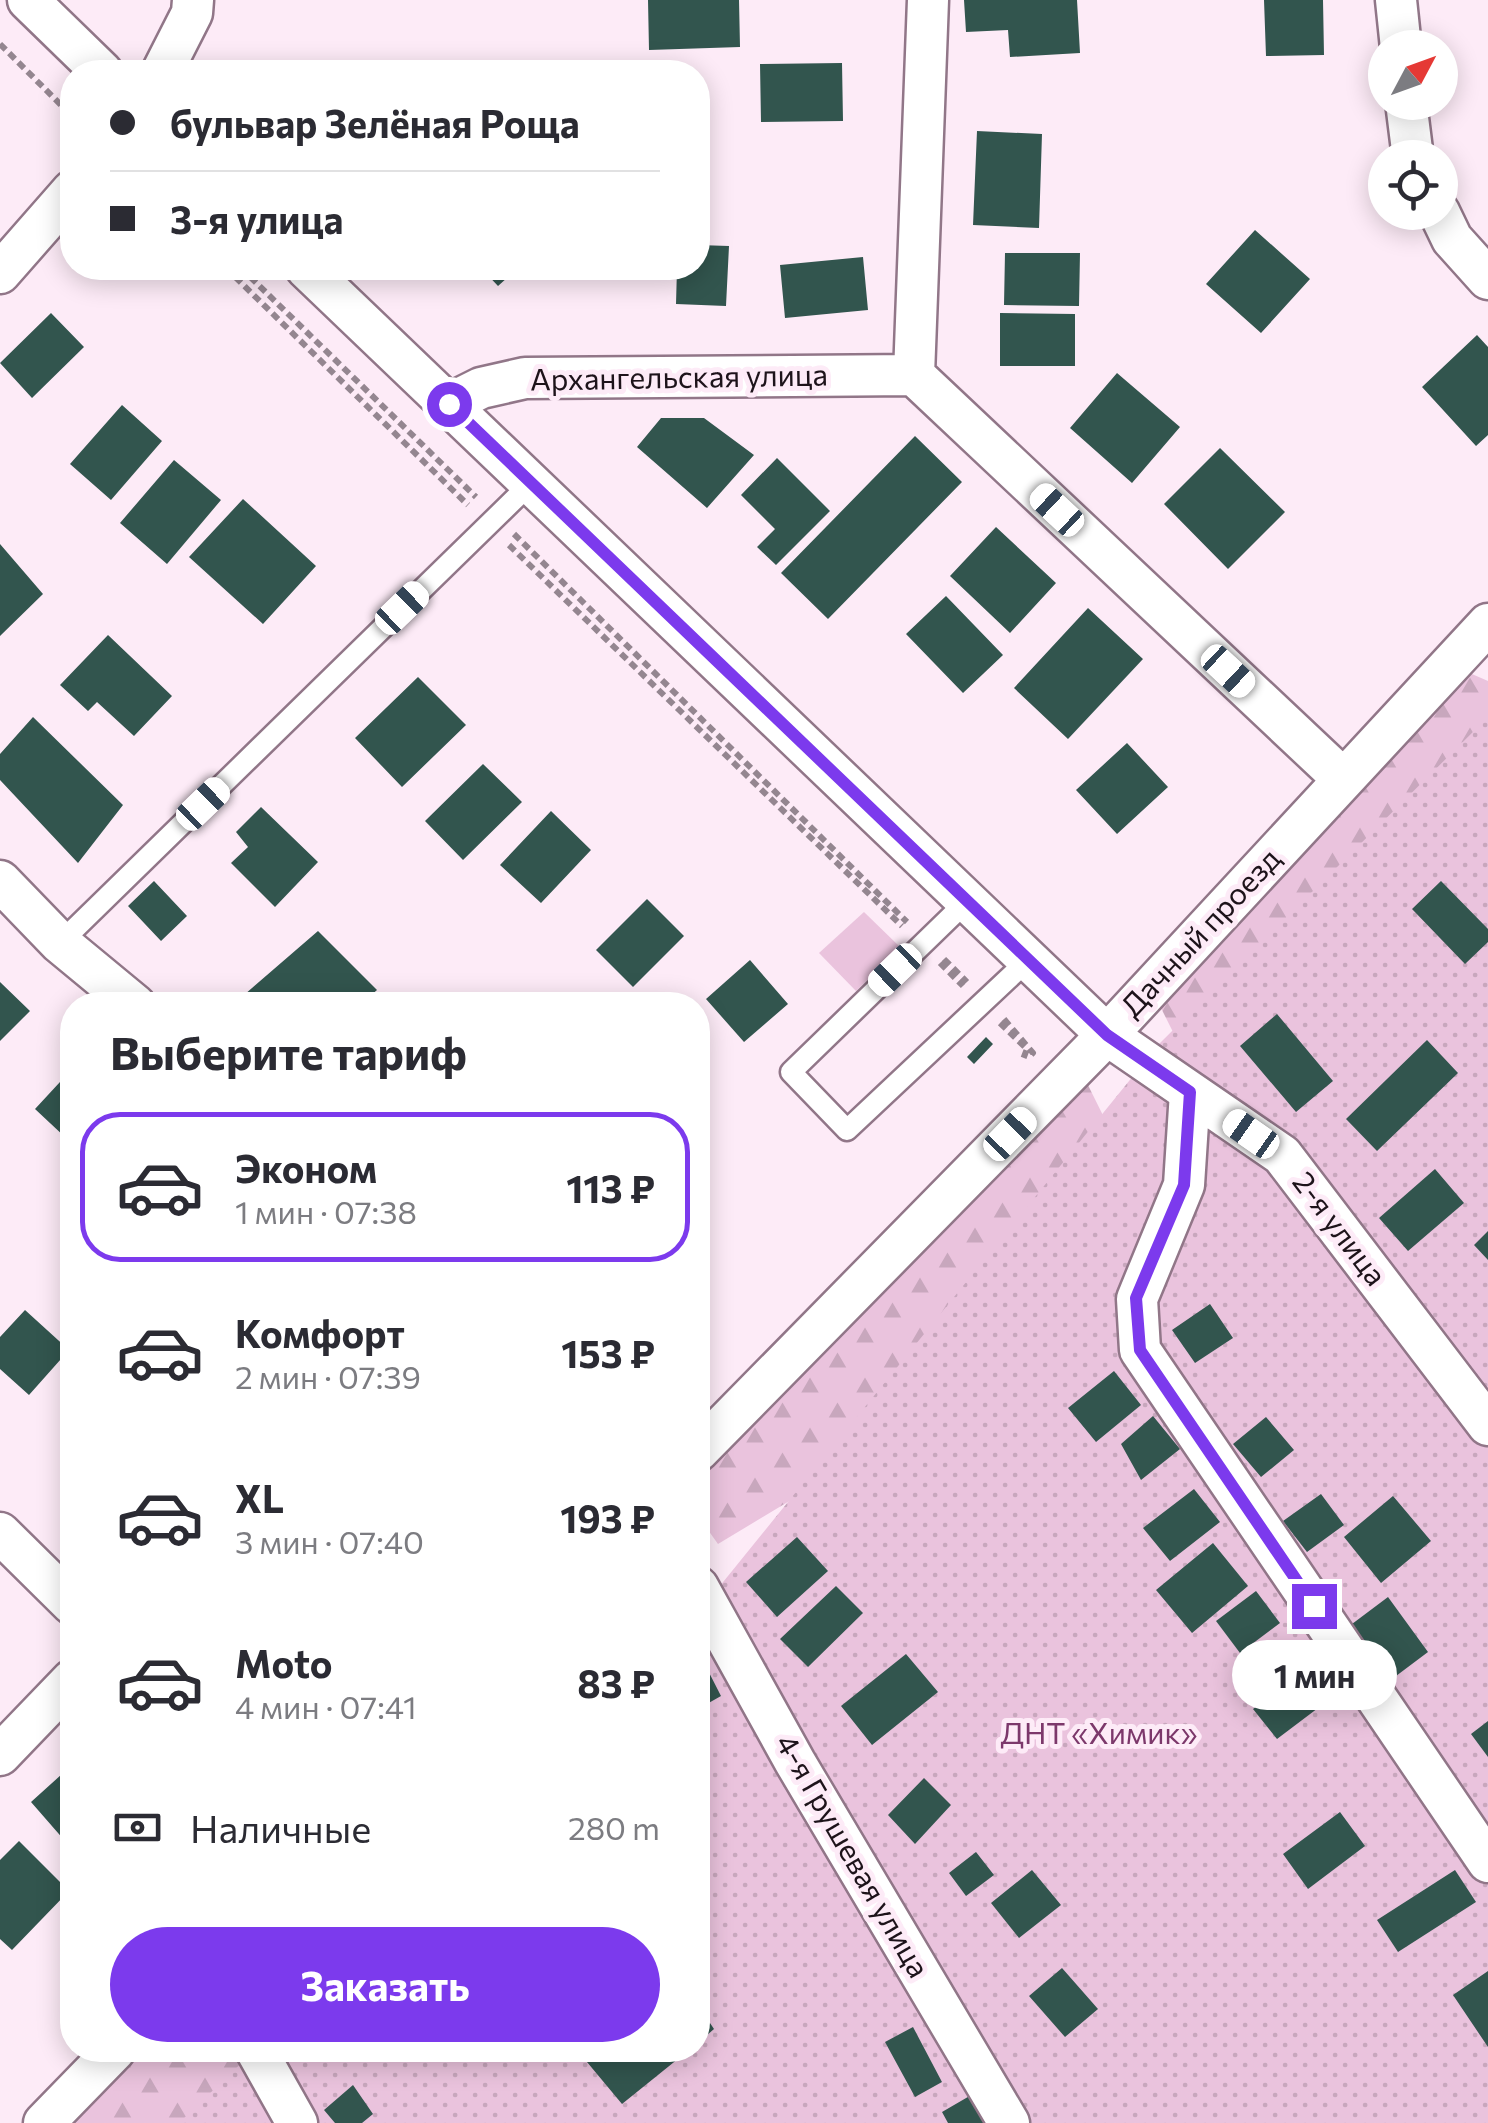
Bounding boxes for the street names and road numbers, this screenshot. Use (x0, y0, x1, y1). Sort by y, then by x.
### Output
street label: Архангельская улица (530, 354, 828, 397)
street label: Дачный проезд (1112, 839, 1287, 1023)
street label: 2-я улица (1286, 1163, 1396, 1292)
street label: 4-я Грушевая улица (769, 1726, 939, 1983)

